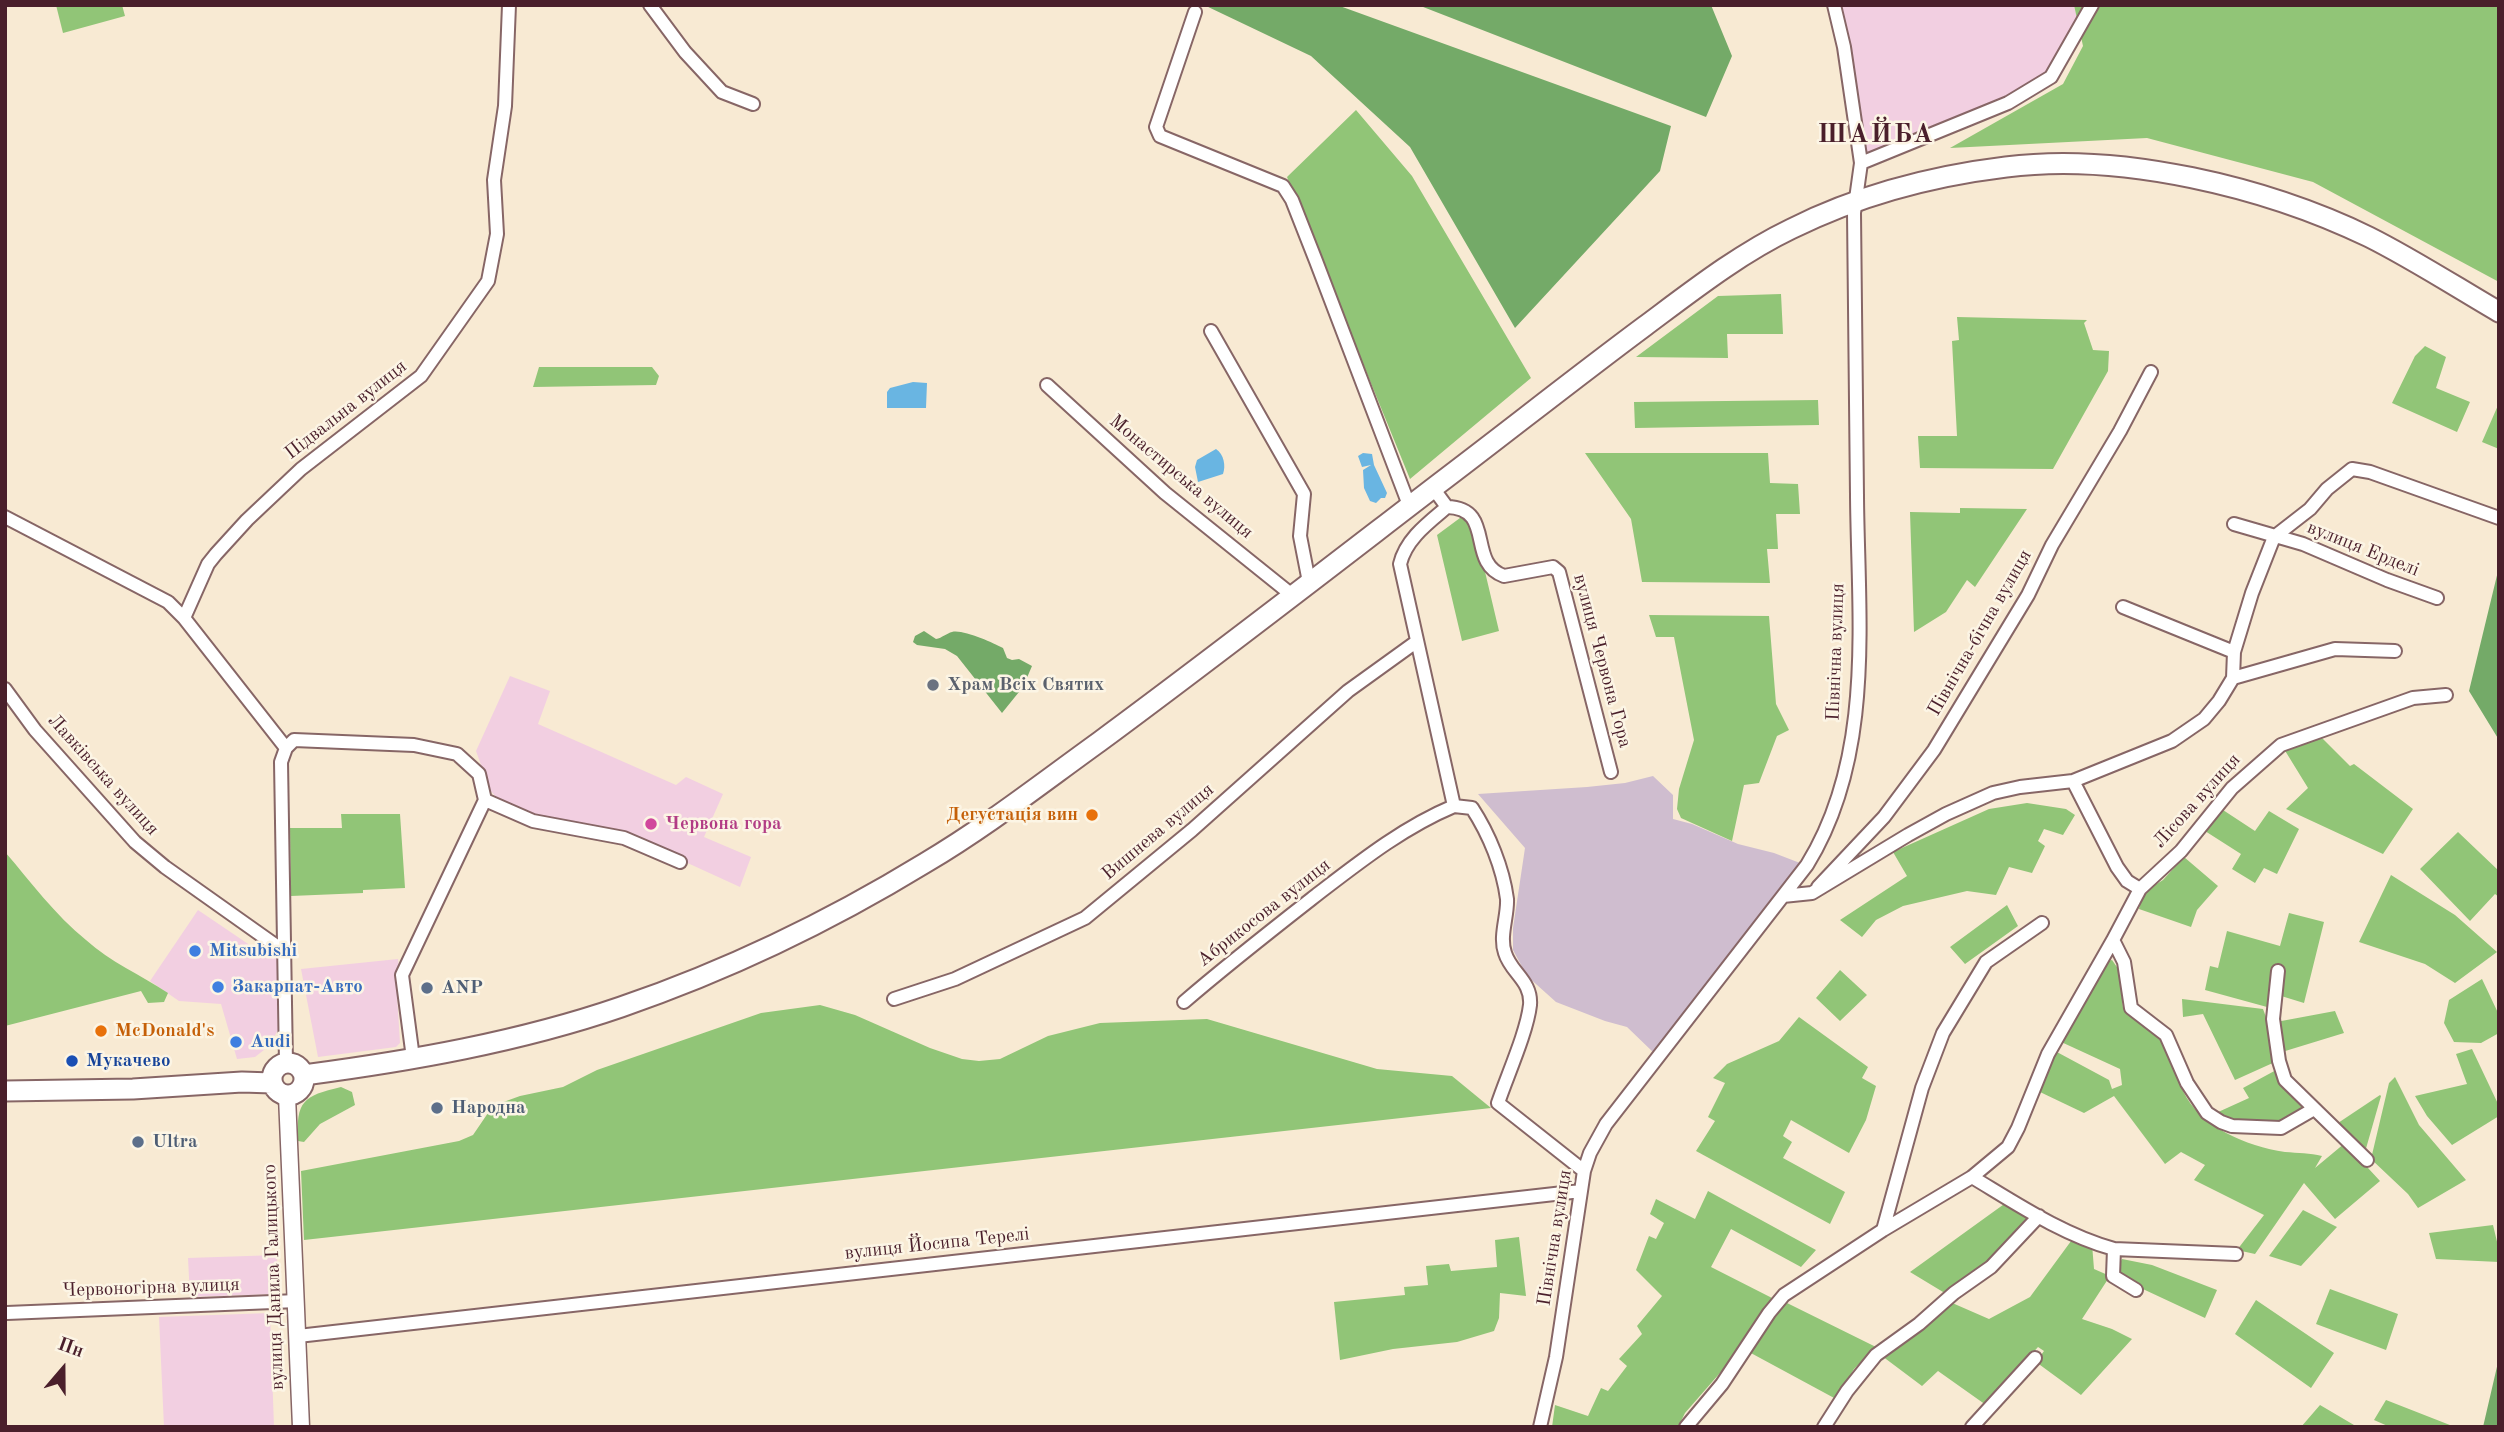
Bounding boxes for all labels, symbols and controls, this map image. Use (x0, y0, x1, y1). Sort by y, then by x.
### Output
district label: ШАЙБА (1818, 119, 1934, 151)
street label: Підвальна вулиця (280, 355, 412, 465)
street label: Монастирська вулиця (1104, 410, 1258, 544)
street label: вулиця Ерделі (2304, 516, 2422, 582)
street label: Північна-бічна вулиця (1923, 546, 2037, 720)
street label: вулиця Червона Гора (1568, 571, 1636, 751)
street label: Північна вулиця (1822, 583, 1850, 721)
place label: Храм Всіх Святих (947, 674, 1104, 696)
marker: Храм Всіх Святих (925, 677, 941, 693)
street label: Лавківська вулиця (42, 710, 164, 840)
street label: Лісова вулиця (2148, 749, 2246, 853)
street label: Вишнева вулиця (1097, 779, 1219, 885)
place label: Дегустація вин (946, 804, 1078, 826)
marker: Дегустація вин (1084, 807, 1100, 823)
place label: Червона гора (665, 813, 782, 835)
marker: Червона гора (643, 816, 659, 832)
street label: Абрикосова вулиця (1193, 854, 1335, 972)
place label: Mitsubishi (209, 940, 297, 962)
marker: Mitsubishi (187, 943, 203, 959)
place label: Закарпат-Авто (232, 976, 363, 998)
place label: ANP (441, 977, 483, 999)
marker: Закарпат-Авто (210, 979, 226, 995)
marker: ANP (419, 980, 435, 996)
place label: McDonald's (115, 1020, 214, 1042)
marker: McDonald's (93, 1023, 109, 1039)
place label: Audi (250, 1031, 291, 1053)
marker: Audi (228, 1034, 244, 1050)
place label: Мукачево (86, 1050, 170, 1072)
marker: Мукачево (64, 1053, 80, 1069)
place label: Народна (451, 1097, 526, 1119)
marker: Народна (429, 1100, 445, 1116)
place label: Ultra (152, 1131, 198, 1153)
marker: Ultra (130, 1134, 146, 1150)
street label: вулиця Данила Галицького (259, 1164, 289, 1390)
street label: Північна вулиця (1533, 1168, 1577, 1308)
street label: вулиця Йосипа Терелі (844, 1223, 1030, 1265)
street label: Червоногірна вулиця (62, 1274, 240, 1302)
north arrow (28, 1334, 98, 1404)
text: Пн (55, 1335, 86, 1362)

